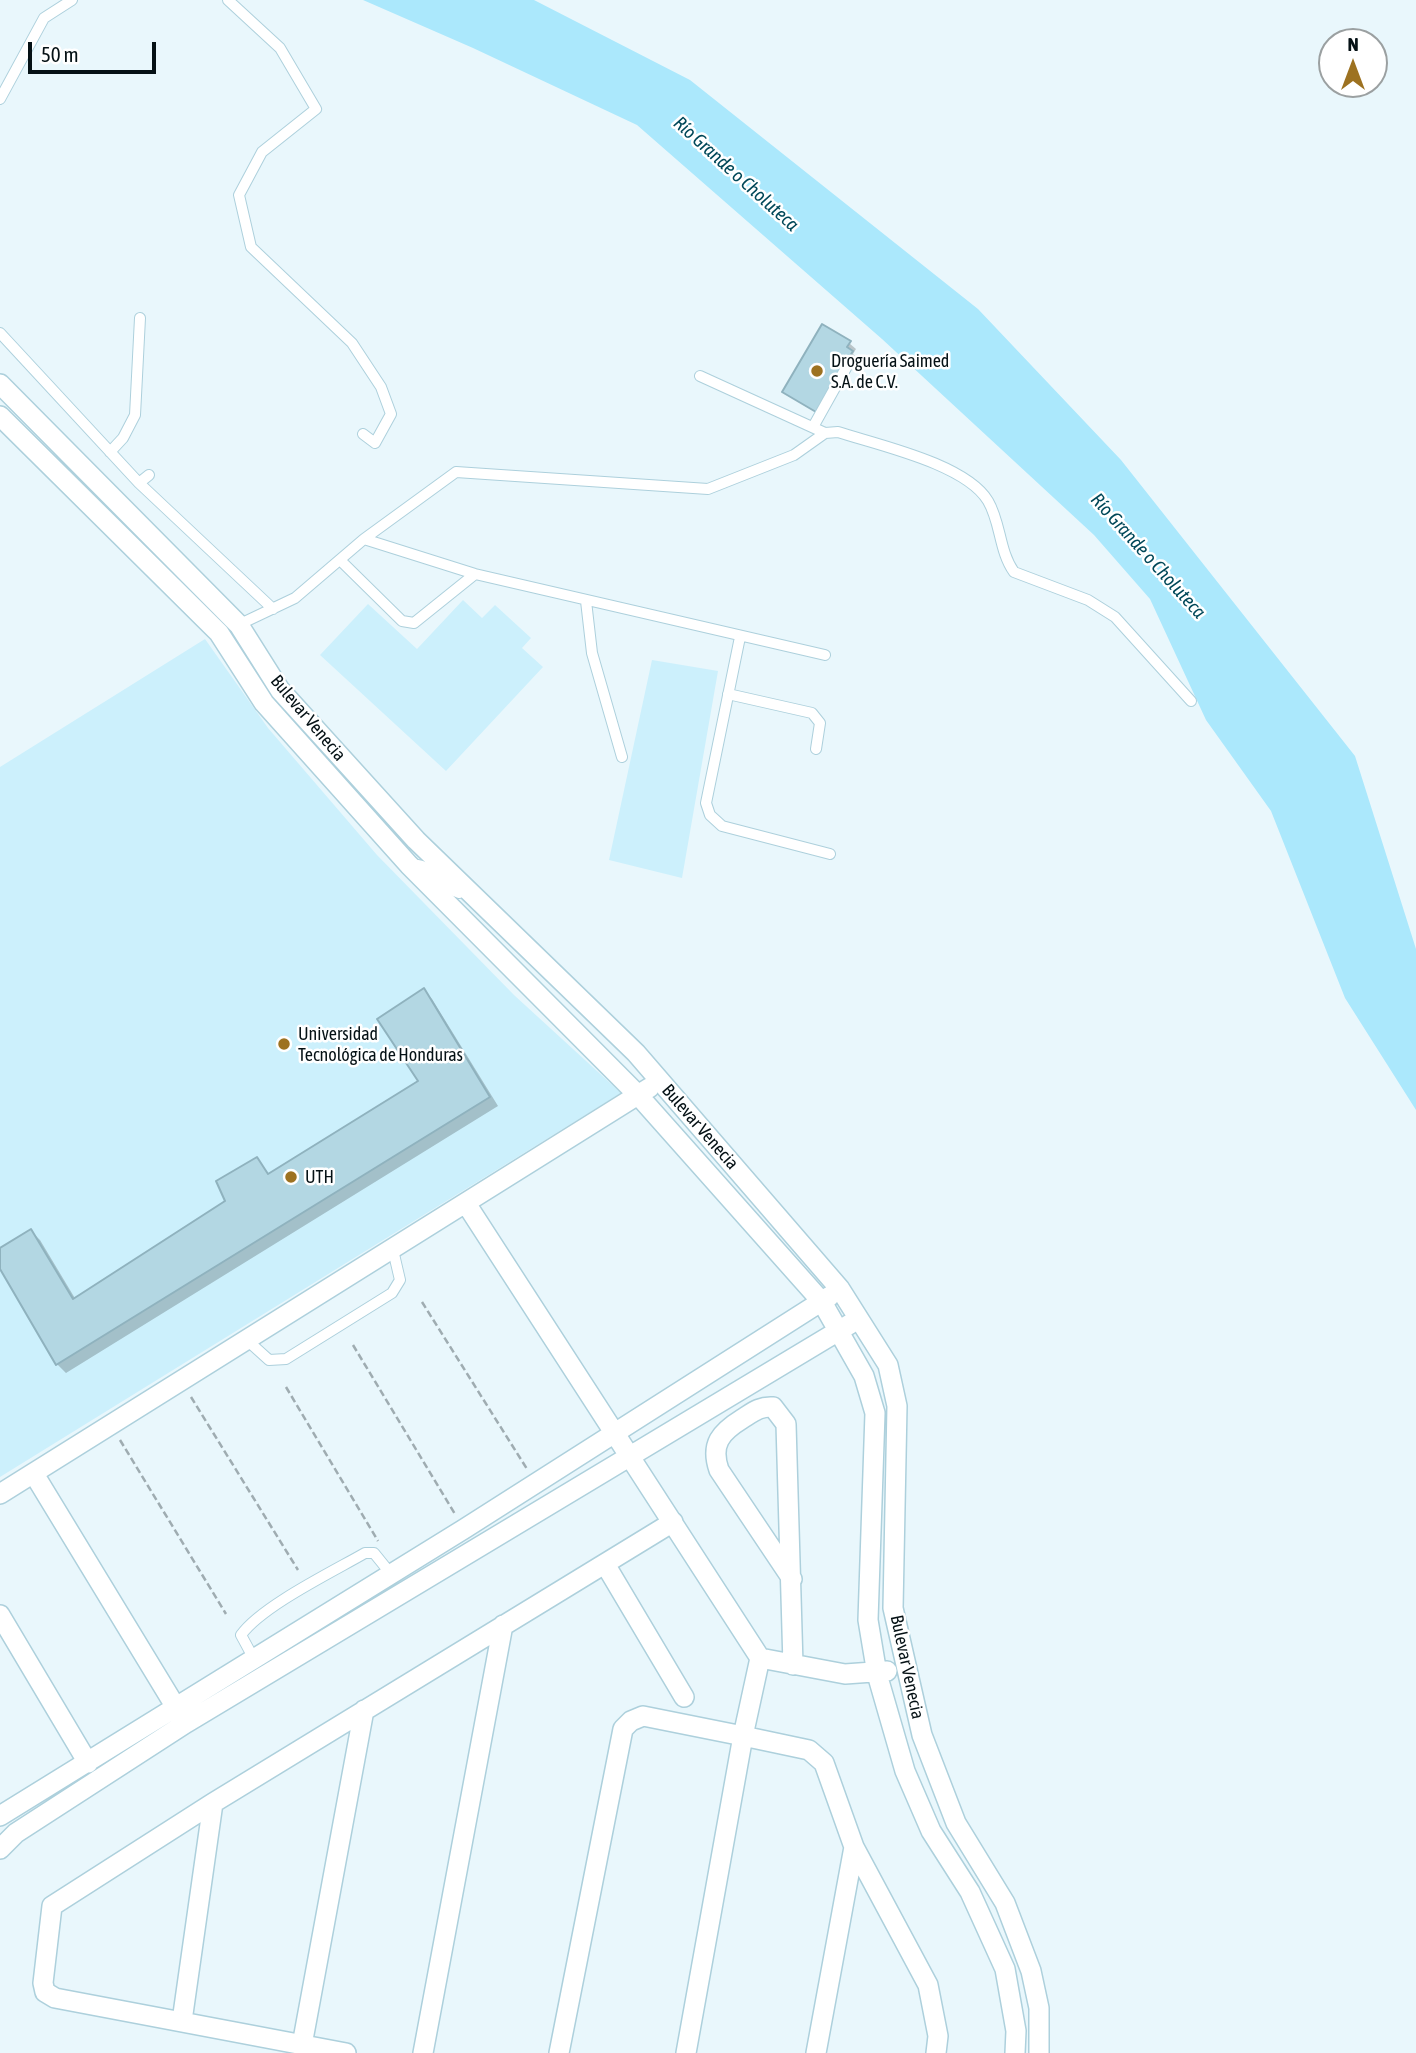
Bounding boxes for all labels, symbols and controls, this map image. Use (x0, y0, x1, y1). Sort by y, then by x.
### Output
scale bar (32, 28, 159, 72)
north arrow (1318, 28, 1388, 98)
text: N (1347, 33, 1359, 55)
text: 50 m (41, 42, 79, 66)
water label: Río Grande o Choluteca (669, 112, 803, 236)
place label: Droguería Saimed S.A. de C.V. (831, 350, 949, 392)
marker: Droguería Saimed S.A. de C.V. (809, 363, 825, 379)
water label: Río Grande o Choluteca (1086, 489, 1210, 623)
street label: Bulevar Venecia (266, 671, 350, 765)
place label: Universidad Tecnológica de Honduras (298, 1023, 463, 1066)
marker: Universidad Tecnológica de Honduras (276, 1036, 292, 1052)
street label: Bulevar Venecia (657, 1080, 743, 1174)
place label: UTH (305, 1166, 334, 1188)
marker: UTH (283, 1169, 299, 1185)
street label: Bulevar Venecia (885, 1613, 929, 1721)

